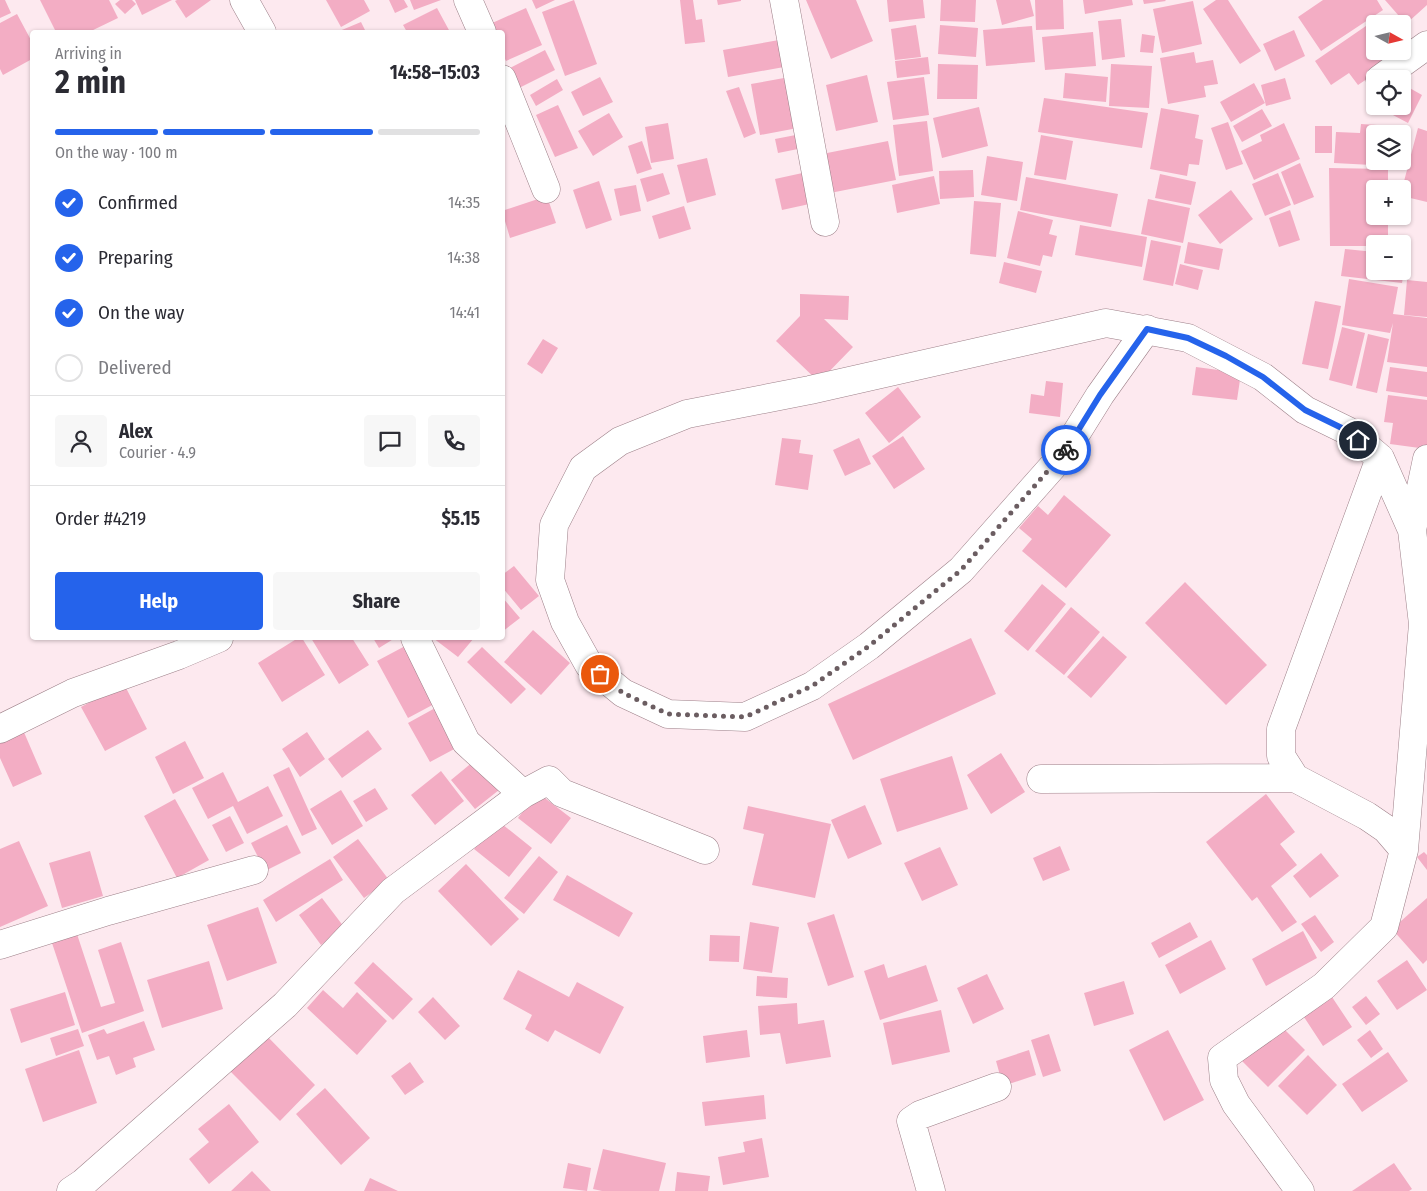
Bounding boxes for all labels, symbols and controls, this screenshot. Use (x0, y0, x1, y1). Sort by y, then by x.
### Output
north arrow (1366, 15, 1411, 60)
map controls (1366, 15, 1411, 280)
text: Arriving in (55, 44, 122, 63)
text: 14:58–15:03 (390, 61, 480, 84)
text: 2 min (55, 63, 126, 101)
button: locate (1366, 70, 1411, 115)
button: layers (1366, 125, 1411, 170)
text: On the way · 100 m (55, 143, 177, 162)
button: + (1366, 180, 1411, 225)
icon: check (55, 189, 83, 217)
text: Confirmed (98, 191, 178, 214)
text: 14:35 (448, 193, 480, 212)
button: − (1366, 235, 1411, 280)
icon: check (55, 244, 83, 272)
text: Preparing (98, 246, 173, 269)
text: 14:38 (447, 248, 480, 267)
icon: check (55, 299, 83, 327)
text: On the way (98, 301, 184, 324)
text: 14:41 (450, 303, 480, 322)
text: Delivered (98, 356, 172, 379)
button: person (55, 415, 107, 467)
button: chat (364, 415, 416, 467)
button: phone (428, 415, 480, 467)
pin (1337, 419, 1379, 461)
text: Alex (119, 420, 153, 443)
courier (1041, 425, 1091, 475)
icon: home (1344, 426, 1372, 454)
icon: bike (1052, 436, 1080, 464)
text: Courier · 4.9 (119, 443, 196, 462)
text: Order #4219 (55, 507, 146, 530)
text: $5.15 (441, 507, 480, 530)
button: Help (55, 572, 263, 630)
button: Share (273, 572, 480, 630)
pin (579, 653, 621, 695)
icon: bag (586, 660, 614, 688)

